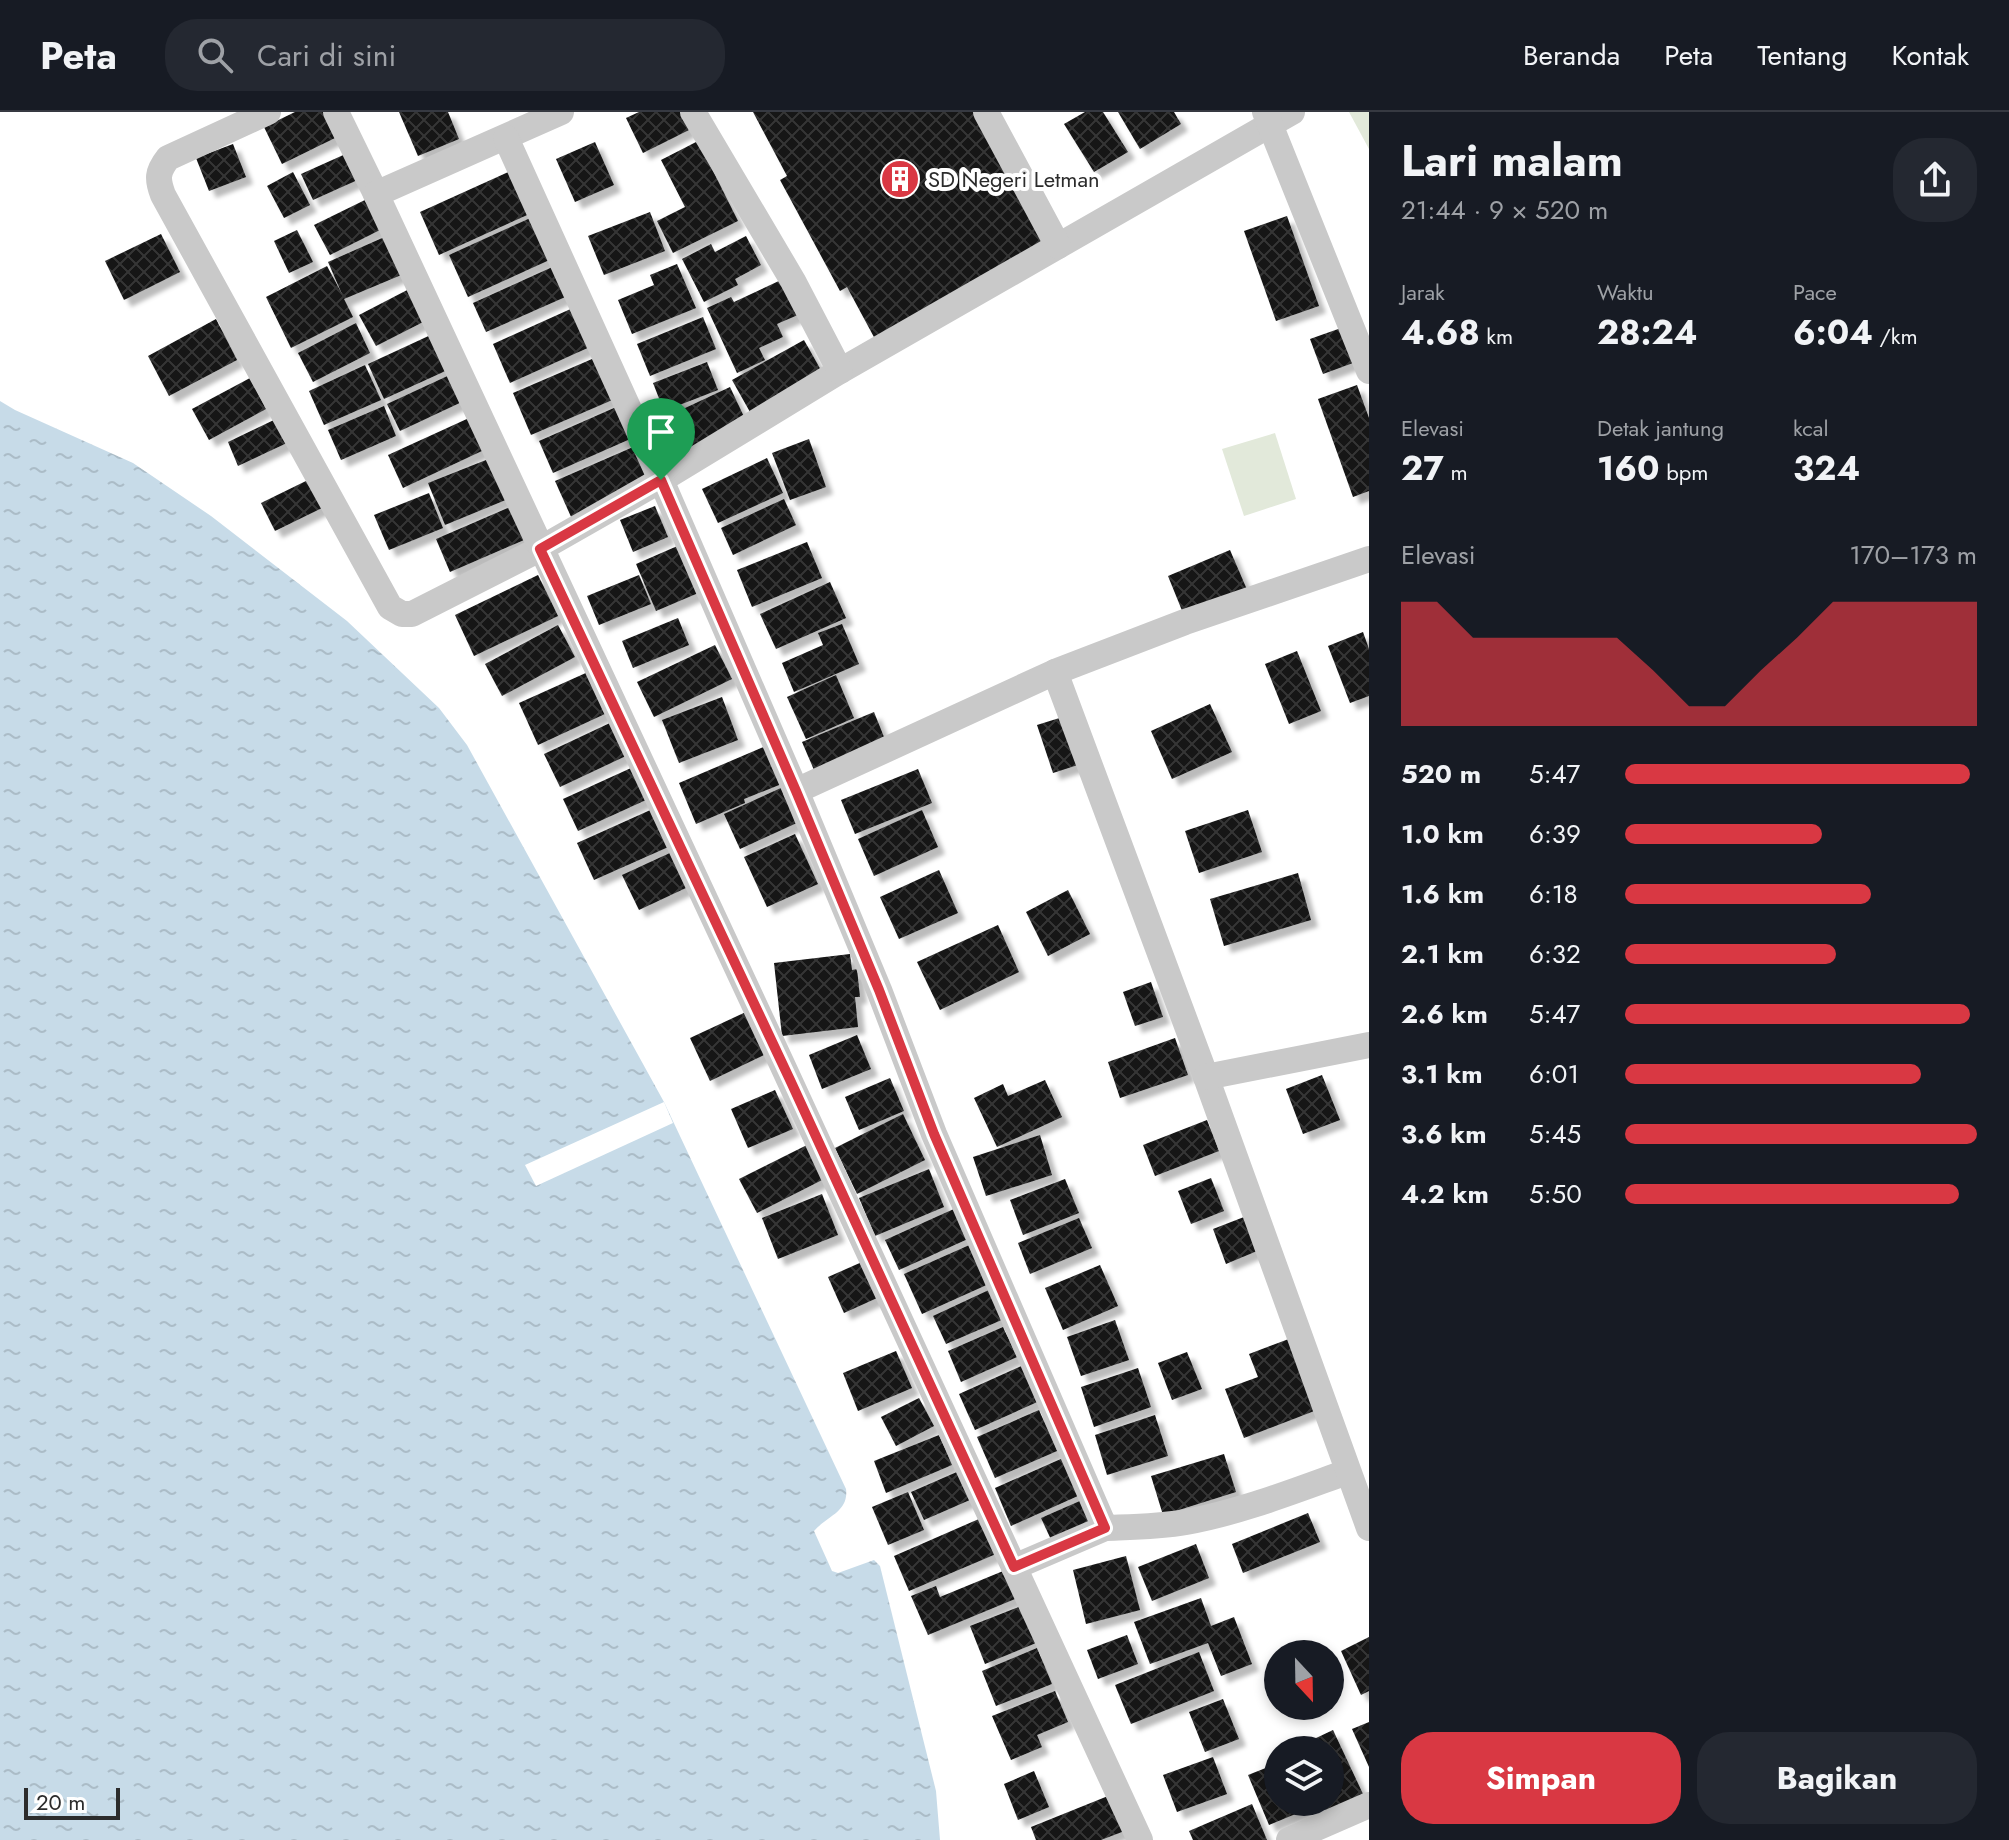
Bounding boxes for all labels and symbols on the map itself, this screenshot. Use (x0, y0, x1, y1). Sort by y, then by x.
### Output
building icon: SD Negeri Letman (879, 158, 921, 200)
place label: SD Negeri Letman (928, 163, 1100, 195)
pin (627, 398, 695, 480)
north arrow (1264, 1640, 1344, 1720)
scale bar (24, 1784, 120, 1820)

